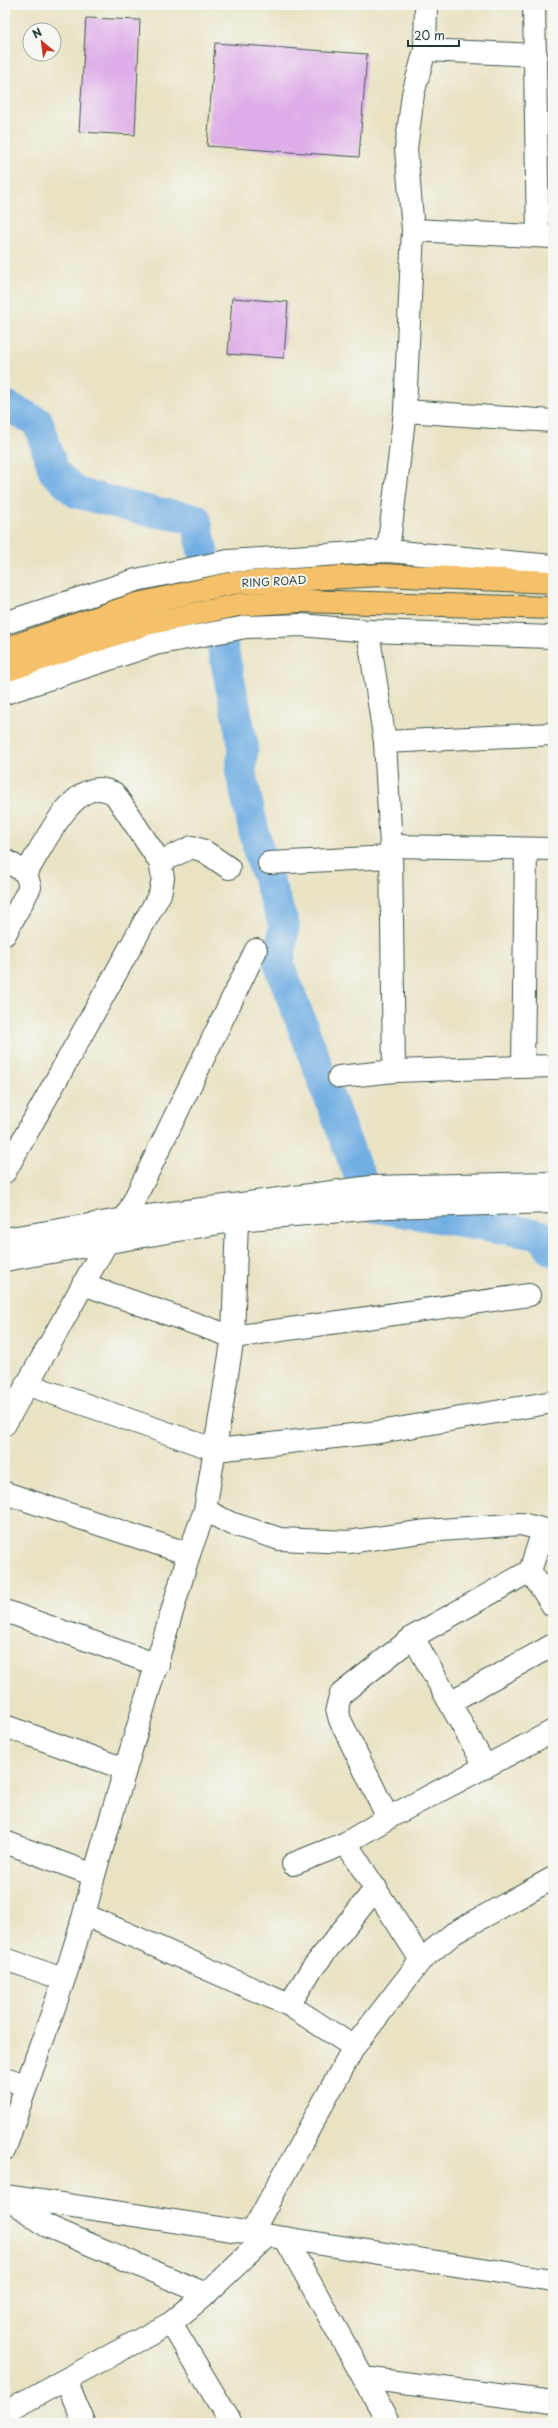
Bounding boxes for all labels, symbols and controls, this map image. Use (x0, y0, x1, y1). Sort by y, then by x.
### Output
north arrow (22, 22, 62, 62)
scale bar (408, 22, 459, 48)
text: N (29, 23, 45, 42)
text: 20 m (414, 26, 445, 44)
street label: RING ROAD (241, 571, 307, 591)

